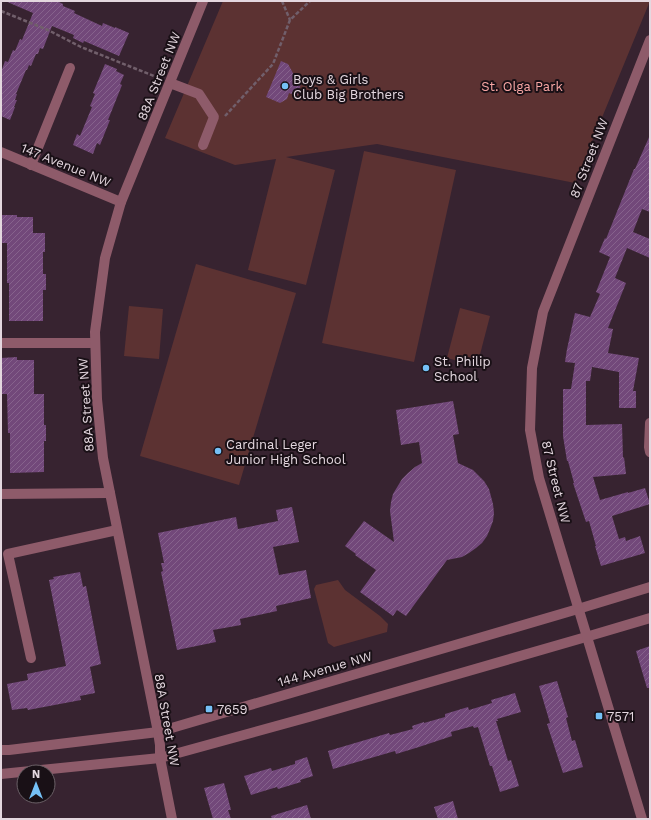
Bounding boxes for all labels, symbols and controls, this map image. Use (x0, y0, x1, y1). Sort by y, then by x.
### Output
street label: 88A Street NW (134, 29, 184, 122)
place label: Boys & Girls Club Big Brothers (293, 72, 404, 102)
park label: St. Olga Park (481, 79, 563, 94)
marker: Boys & Girls Club Big Brothers (280, 81, 290, 91)
street label: 87 Street NW (567, 115, 611, 200)
street label: 147 Avenue NW (19, 140, 114, 190)
place label: St. Philip School (434, 354, 491, 384)
street label: 88A Street NW (75, 357, 97, 452)
marker: St. Philip School (421, 363, 431, 373)
place label: Cardinal Leger Junior High School (226, 437, 346, 467)
street label: 87 Street NW (539, 439, 574, 525)
marker: Cardinal Leger Junior High School (213, 446, 223, 456)
street label: 144 Avenue NW (276, 648, 374, 690)
street label: 88A Street NW (151, 672, 183, 768)
place label: 7659 (217, 702, 248, 717)
marker: 7659 (204, 704, 214, 714)
place label: 7571 (607, 709, 634, 724)
marker: 7571 (594, 711, 604, 721)
north arrow (16, 764, 56, 804)
text: N (32, 768, 40, 781)

